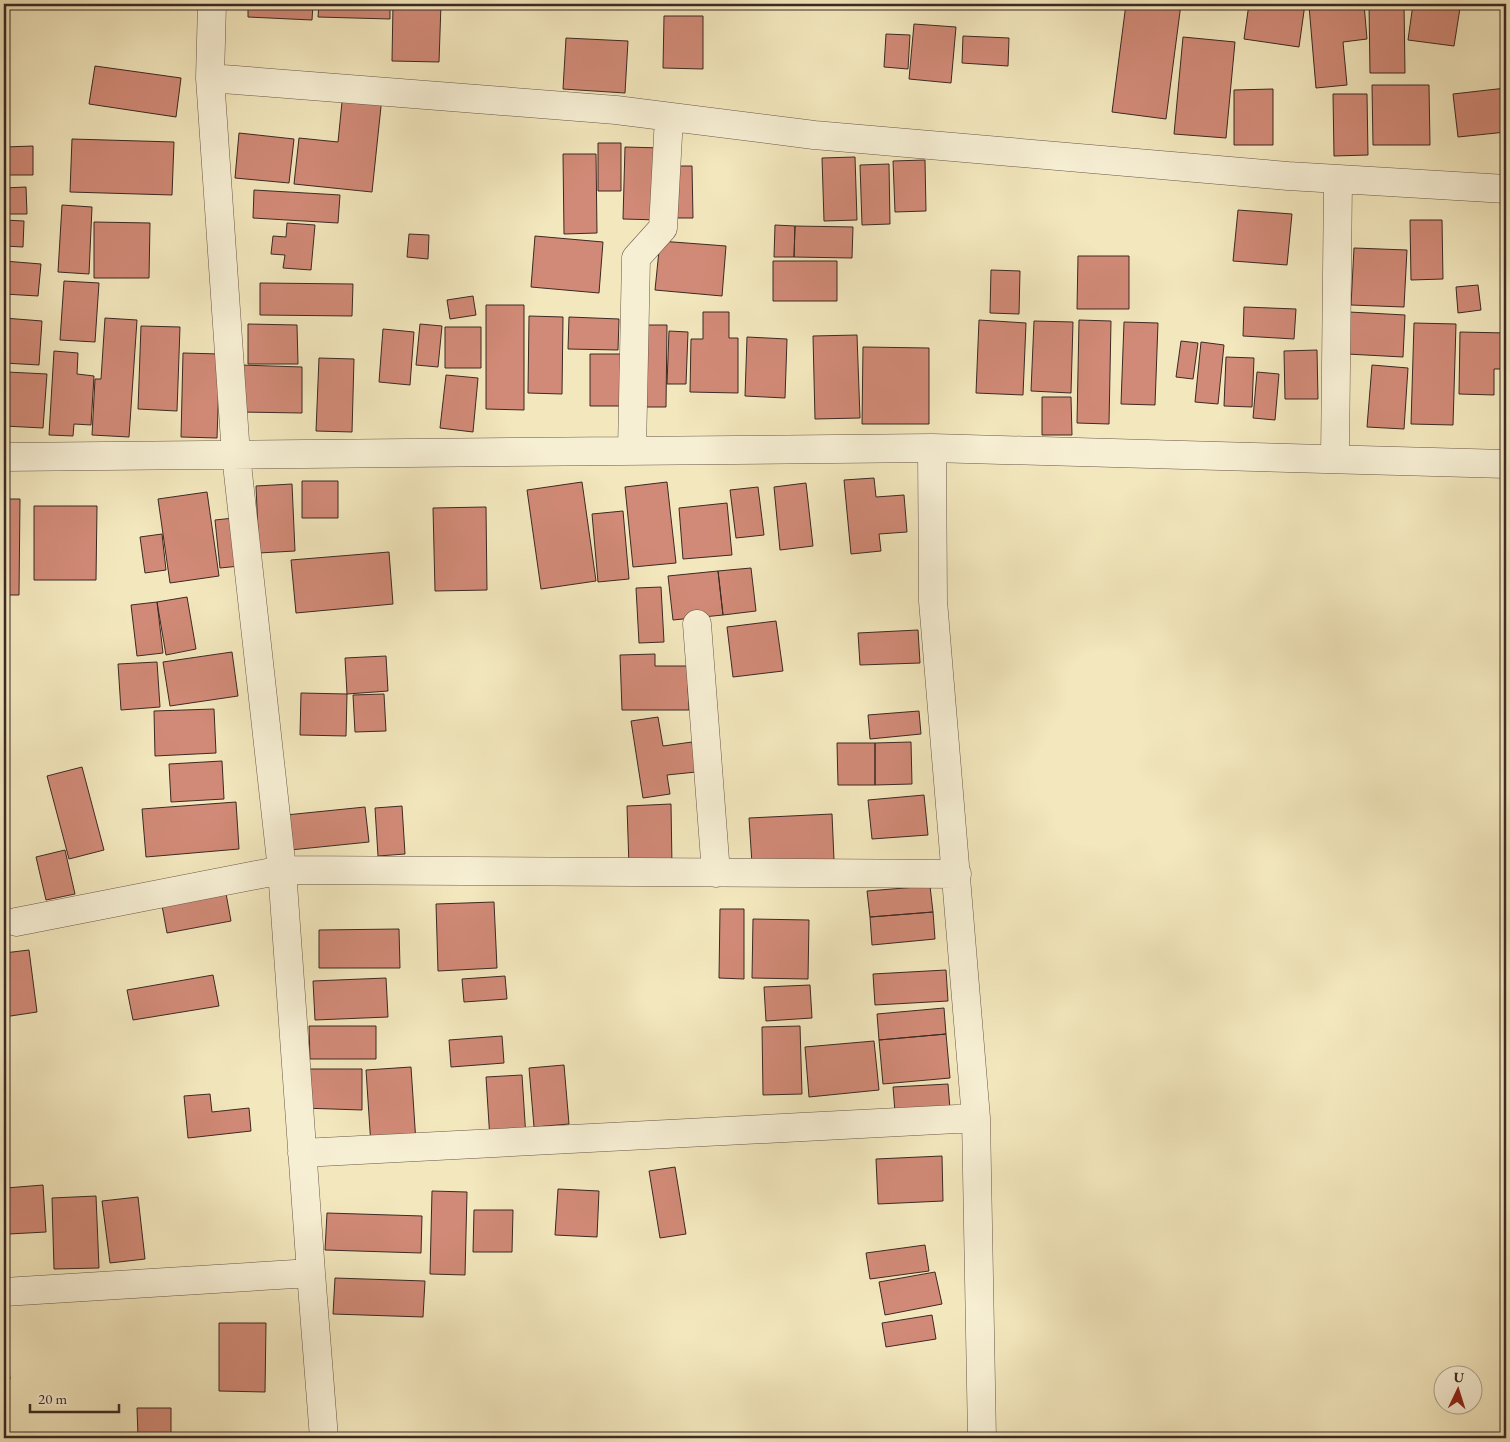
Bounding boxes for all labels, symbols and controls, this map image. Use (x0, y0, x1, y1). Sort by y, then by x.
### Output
north arrow (1432, 1364, 1482, 1414)
text: U (1453, 1368, 1465, 1386)
scale bar (30, 1382, 119, 1414)
text: 20 m (38, 1389, 67, 1408)

